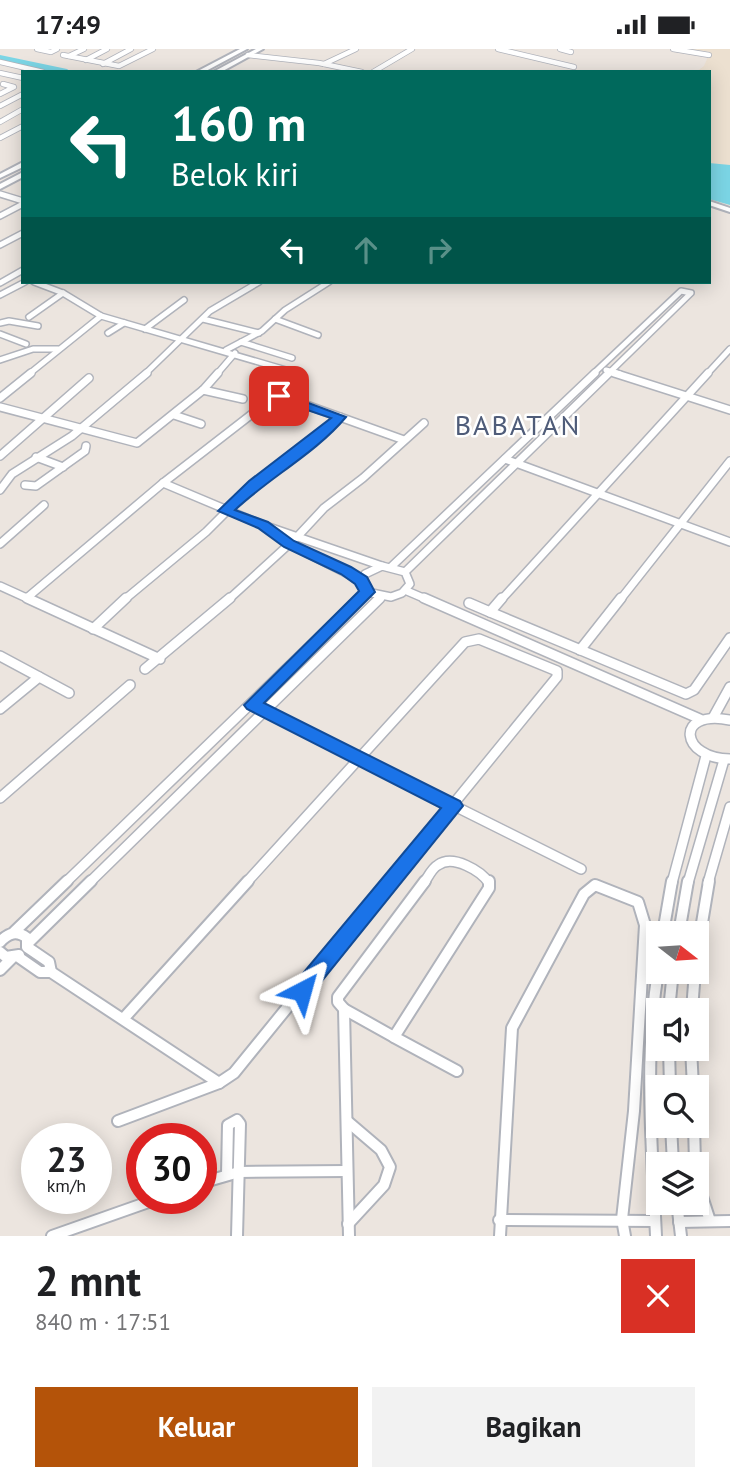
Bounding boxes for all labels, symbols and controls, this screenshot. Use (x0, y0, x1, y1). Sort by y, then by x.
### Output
text: 17:49 (35, 8, 101, 41)
text: 160 m (171, 91, 306, 155)
icon: left (56, 98, 147, 189)
text: Belok kiri (171, 153, 299, 195)
icon: left (274, 231, 312, 269)
icon: ahead (347, 231, 385, 269)
icon: right (420, 231, 458, 269)
pin (249, 366, 309, 426)
icon: arrive (260, 377, 298, 415)
district label: BABATAN (455, 406, 581, 443)
north arrow (646, 921, 709, 983)
map controls (646, 921, 709, 1215)
position arrow (265, 954, 339, 1028)
button: sound (646, 998, 709, 1061)
button: search (646, 1075, 709, 1138)
speed limit sign: 30 (126, 1123, 217, 1214)
text: 23 (47, 1136, 86, 1182)
button: layers (646, 1152, 709, 1215)
text: km/h (47, 1174, 86, 1197)
text: 2 mnt (35, 1253, 141, 1308)
button: close (621, 1259, 695, 1333)
text: 840 m · 17:51 (35, 1307, 171, 1336)
button: Keluar (35, 1387, 358, 1467)
button: Bagikan (372, 1387, 695, 1467)

